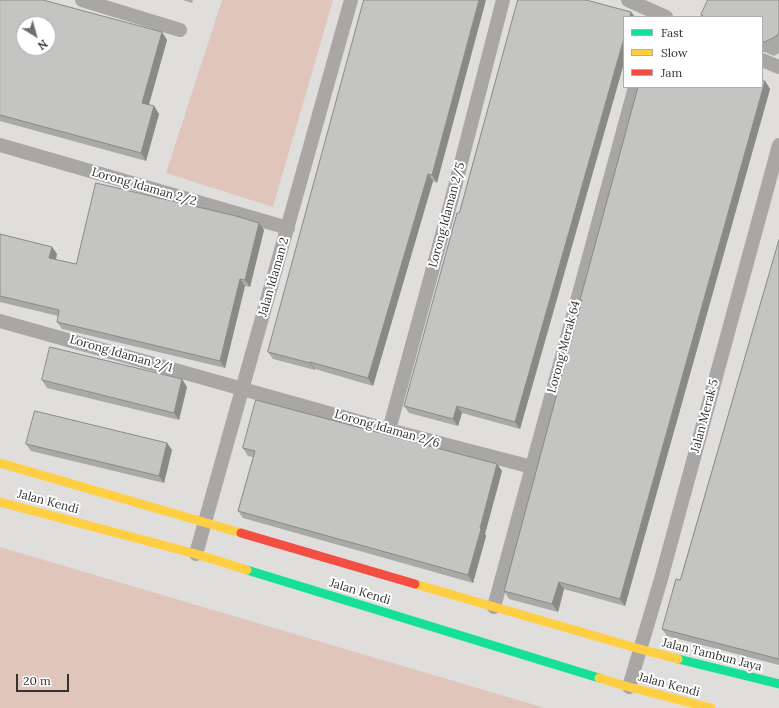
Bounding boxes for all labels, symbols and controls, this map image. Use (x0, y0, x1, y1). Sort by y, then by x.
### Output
north arrow (16, 16, 56, 56)
legend (623, 16, 763, 88)
text: Fast (661, 25, 684, 40)
text: N (35, 37, 50, 53)
text: Slow (661, 45, 688, 60)
text: Jam (661, 65, 682, 80)
street label: Lorong Idaman 2/5 (426, 161, 468, 269)
street label: Lorong Idaman 2/2 (90, 165, 198, 209)
street label: Jalan Idaman 2 (256, 236, 292, 318)
street label: Lorong Merak 64 (545, 299, 583, 395)
street label: Lorong Idaman 2/1 (68, 332, 174, 376)
street label: Jalan Merak 5 (688, 378, 722, 454)
street label: Lorong Idaman 2/6 (333, 407, 441, 451)
street label: Jalan Kendi (16, 487, 80, 517)
street label: Jalan Kendi (328, 576, 392, 608)
street label: Jalan Tambun Jaya (661, 636, 763, 674)
scale bar (18, 666, 71, 692)
street label: Jalan Kendi (637, 670, 701, 700)
text: 20 m (23, 673, 51, 688)

